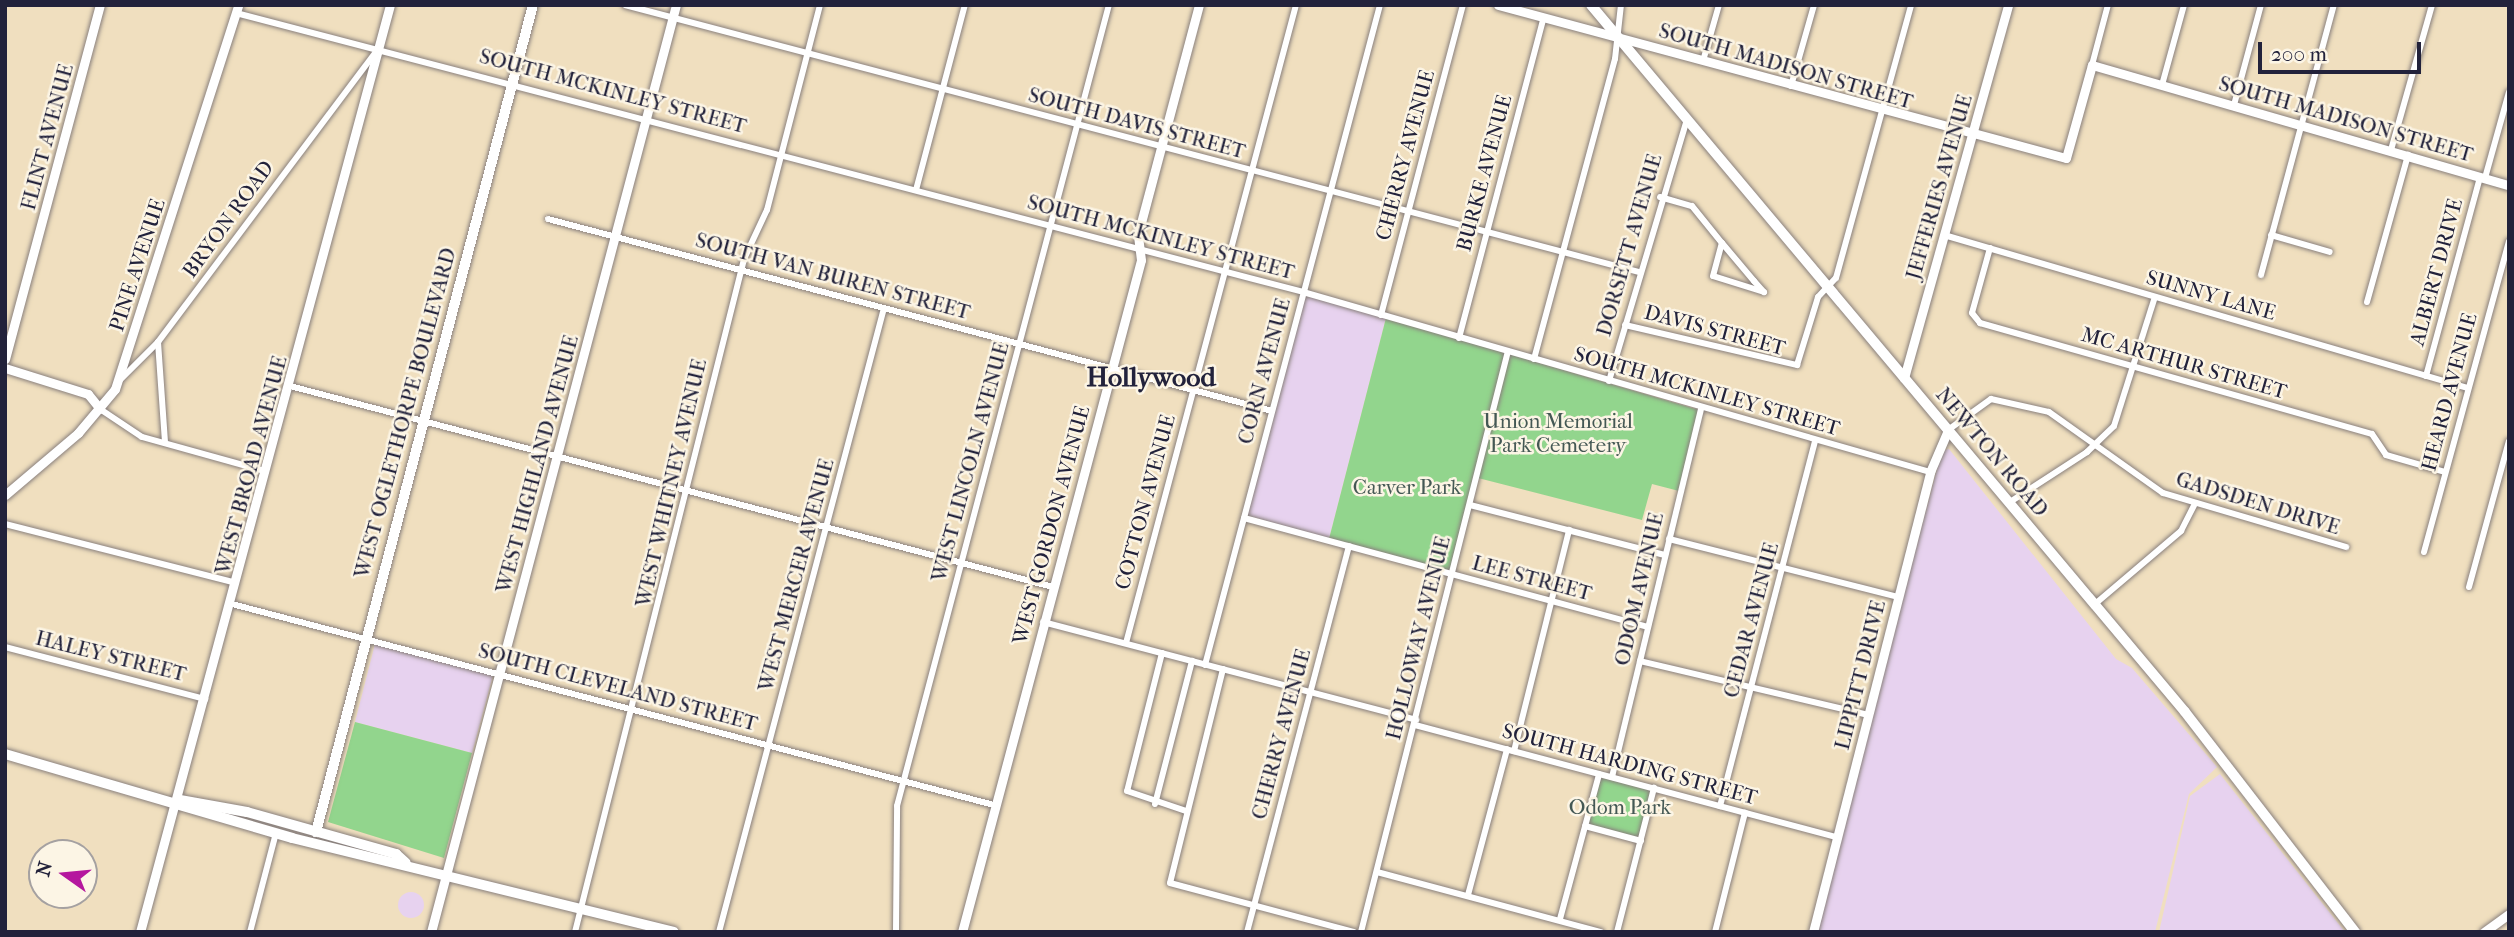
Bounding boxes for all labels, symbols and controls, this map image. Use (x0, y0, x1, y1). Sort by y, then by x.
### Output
street label: SOUTH MADISON STREET (1656, 18, 1916, 114)
scale bar (2262, 28, 2425, 72)
text: 200 m (2271, 42, 2327, 66)
street label: SOUTH MCKINLEY STREET (477, 43, 749, 139)
street label: FLINT AVENUE (15, 61, 79, 213)
street label: CHERRY AVENUE (1370, 67, 1440, 243)
street label: SOUTH MADISON STREET (2216, 71, 2476, 167)
street label: SOUTH DAVIS STREET (1026, 82, 1248, 164)
street label: JEFFERIES AVENUE (1900, 91, 1978, 283)
street label: BURKE AVENUE (1451, 92, 1517, 254)
street label: DORSETT AVENUE (1591, 151, 1667, 339)
street label: BRYON ROAD (177, 155, 279, 283)
street label: SOUTH MCKINLEY STREET (1025, 189, 1297, 285)
street label: PINE AVENUE (104, 196, 170, 334)
street label: ALBERT DRIVE (2404, 196, 2468, 348)
street label: SOUTH VAN BUREN STREET (693, 227, 973, 325)
street label: WEST OGLETHORPE BOULEVARD (349, 245, 461, 581)
street label: SUNNY LANE (2143, 264, 2279, 326)
street label: CORN AVENUE (1232, 295, 1296, 447)
street label: DAVIS STREET (1642, 299, 1788, 361)
street label: HEARD AVENUE (2416, 310, 2482, 474)
street label: MC ARTHUR STREET (2078, 322, 2290, 404)
street label: WEST HIGHLAND AVENUE (490, 332, 584, 596)
street label: WEST LINCOLN AVENUE (926, 339, 1014, 585)
street label: SOUTH MCKINLEY STREET (1571, 341, 1843, 441)
street label: WEST BROAD AVENUE (210, 353, 292, 577)
street label: WEST WHITNEY AVENUE (630, 356, 712, 610)
district label: Hollywood (1086, 360, 1216, 394)
street label: NEWTON ROAD (1931, 382, 2053, 522)
street label: WEST GORDON AVENUE (1007, 403, 1095, 647)
park label: Union Memorial Park Cemetery (1483, 408, 1633, 458)
street label: COTTON AVENUE (1110, 412, 1180, 592)
street label: WEST MERCER AVENUE (753, 456, 839, 694)
street label: GADSDEN DRIVE (2173, 466, 2343, 540)
park label: Carver Park (1353, 474, 1461, 500)
street label: ODOM AVENUE (1609, 510, 1669, 668)
street label: HOLLOWAY AVENUE (1380, 534, 1456, 742)
street label: CEDAR AVENUE (1718, 540, 1784, 700)
street label: LEE STREET (1469, 550, 1595, 606)
street label: LIPPITT DRIVE (1829, 598, 1891, 752)
street label: HALEY STREET (33, 625, 189, 687)
street label: SOUTH CLEVELAND STREET (476, 638, 760, 736)
street label: CHERRY AVENUE (1246, 646, 1316, 822)
street label: SOUTH HARDING STREET (1500, 718, 1760, 810)
park label: Odom Park (1569, 794, 1671, 820)
north arrow (28, 839, 98, 909)
text: N (32, 859, 57, 879)

